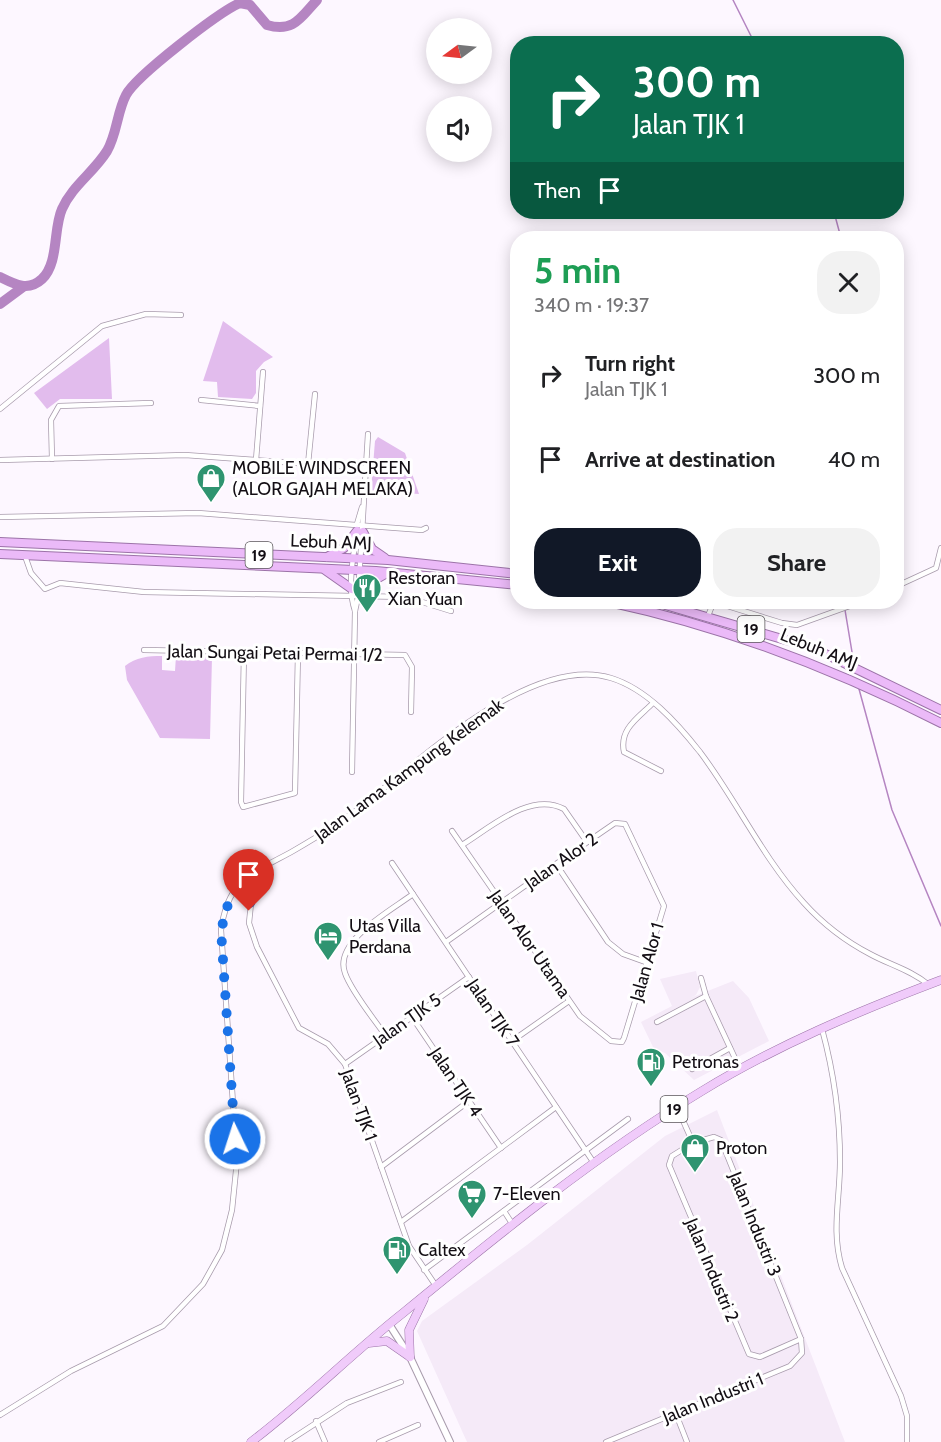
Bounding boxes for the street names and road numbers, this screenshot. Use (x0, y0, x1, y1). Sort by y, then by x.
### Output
street label: Lebuh AMJ (290, 530, 372, 554)
road number: 19 (246, 542, 272, 568)
road number: 19 (738, 616, 764, 642)
street label: Lebuh AMJ (777, 624, 861, 674)
street label: Jalan Sungai Petai Permai 1/2 (166, 640, 383, 666)
street label: Jalan Lama Kampung Kelemak (309, 694, 508, 846)
street label: Jalan Alor 2 (519, 828, 602, 895)
street label: Jalan Alor Utama (484, 885, 576, 1003)
street label: Jalan Alor 1 (625, 920, 669, 1005)
street label: Jalan TJK 7 (462, 974, 524, 1051)
street label: Jalan TJK 5 (368, 989, 445, 1052)
street label: Jalan TJK 4 (424, 1042, 487, 1121)
street label: Jalan TJK 1 (336, 1065, 382, 1144)
road number: 19 (660, 1096, 688, 1122)
street label: Jalan Industri 3 (724, 1168, 786, 1279)
street label: Jalan Industri 2 (680, 1214, 744, 1325)
street label: Jalan Industri 1 (658, 1368, 767, 1429)

